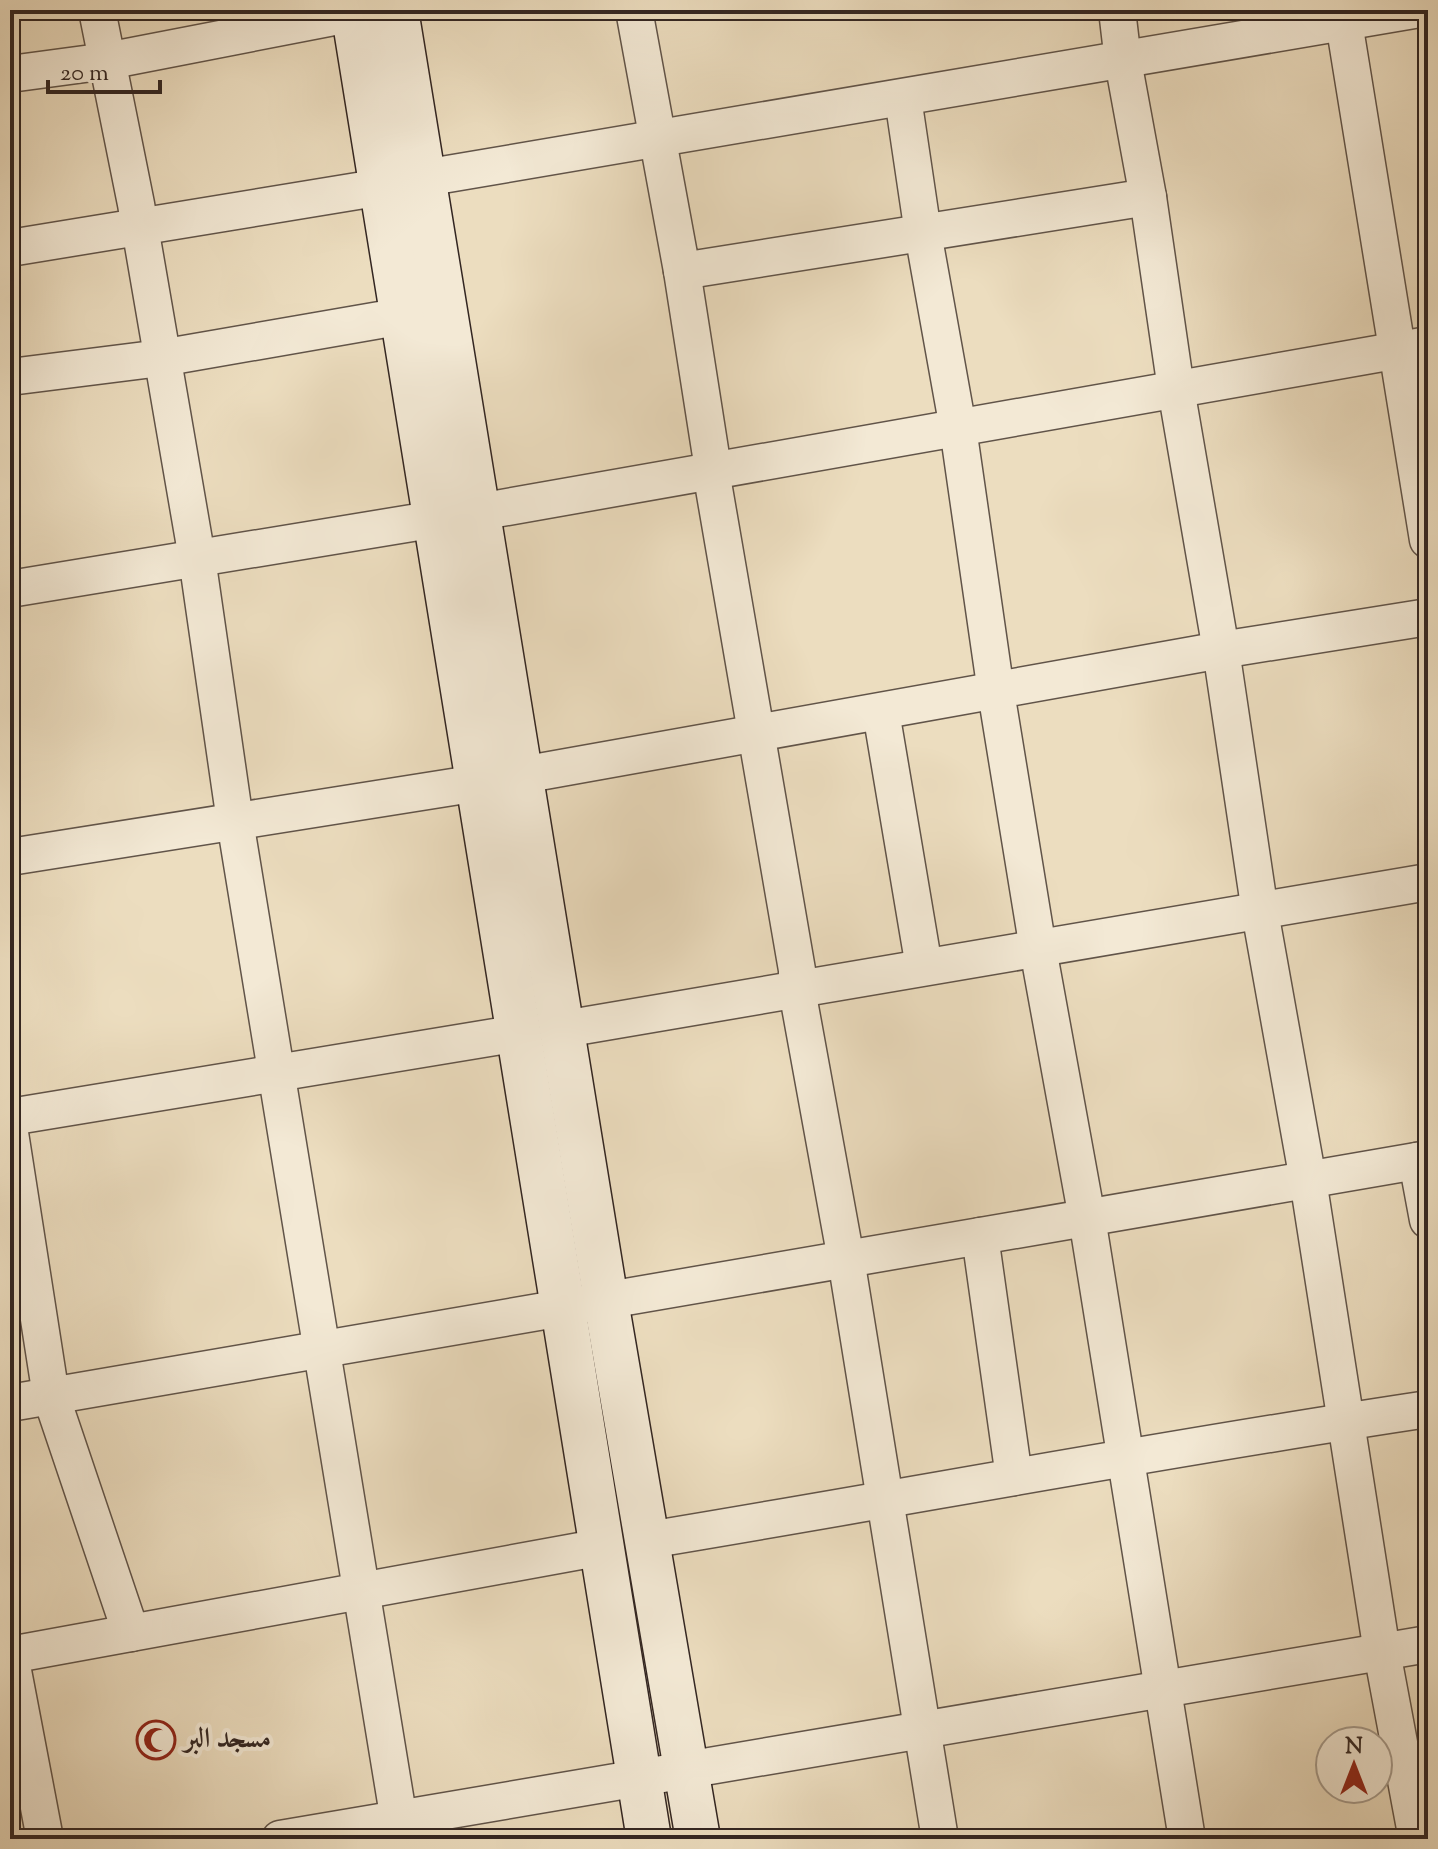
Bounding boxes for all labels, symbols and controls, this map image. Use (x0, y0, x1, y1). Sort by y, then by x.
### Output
scale bar (48, 44, 160, 94)
text: 20 m (60, 57, 109, 91)
mosque icon: مسجد البر (135, 1719, 177, 1761)
place label: مسجد البر (181, 1720, 271, 1760)
north arrow (1314, 1725, 1394, 1805)
text: N (1345, 1732, 1363, 1764)

